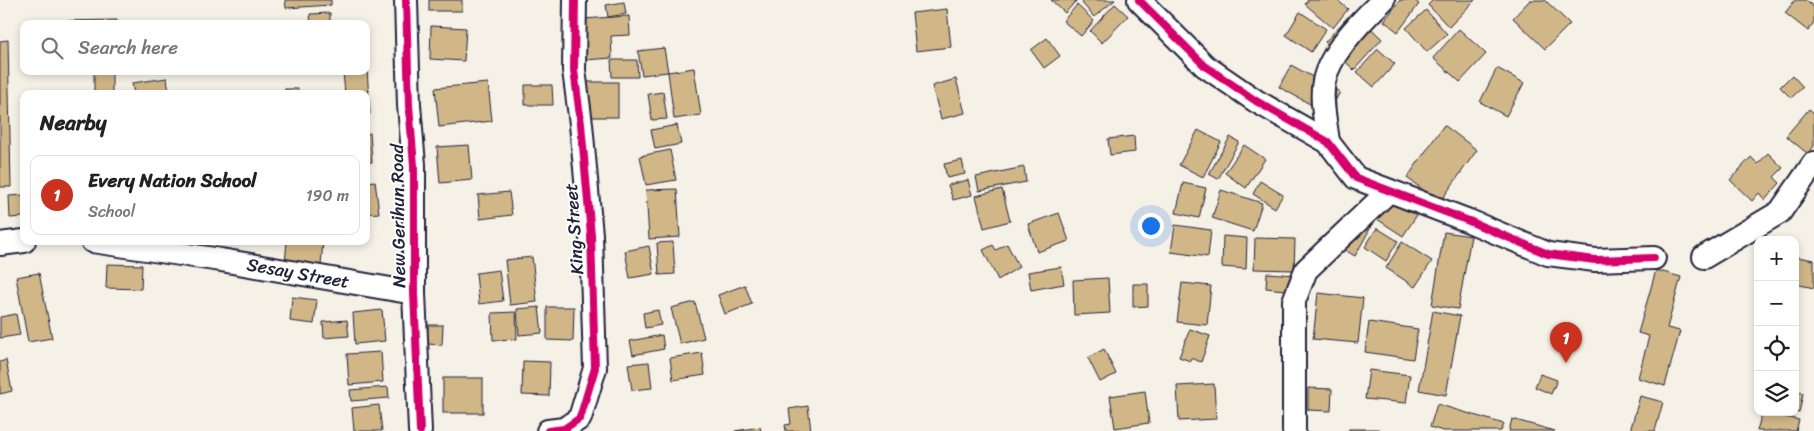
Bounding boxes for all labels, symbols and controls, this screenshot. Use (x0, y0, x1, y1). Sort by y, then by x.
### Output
search box (20, 20, 370, 75)
text: Search here (78, 31, 178, 64)
icon: search (38, 34, 66, 62)
text: Nearby (40, 104, 106, 142)
street label: New Gerihun Road (381, 142, 415, 288)
text: Every Nation School (88, 164, 257, 197)
text: 1 (54, 181, 60, 210)
text: 190 m (306, 181, 349, 210)
street label: King Street (555, 182, 593, 276)
text: School (88, 197, 135, 226)
your location (1138, 213, 1164, 239)
map controls (1754, 236, 1799, 416)
button: + (1754, 236, 1799, 281)
street label: Sesay Street (244, 248, 352, 298)
button: − (1754, 281, 1799, 326)
pin: 1 (1550, 322, 1582, 363)
button: locate (1754, 326, 1799, 371)
button: layers (1754, 371, 1799, 416)

